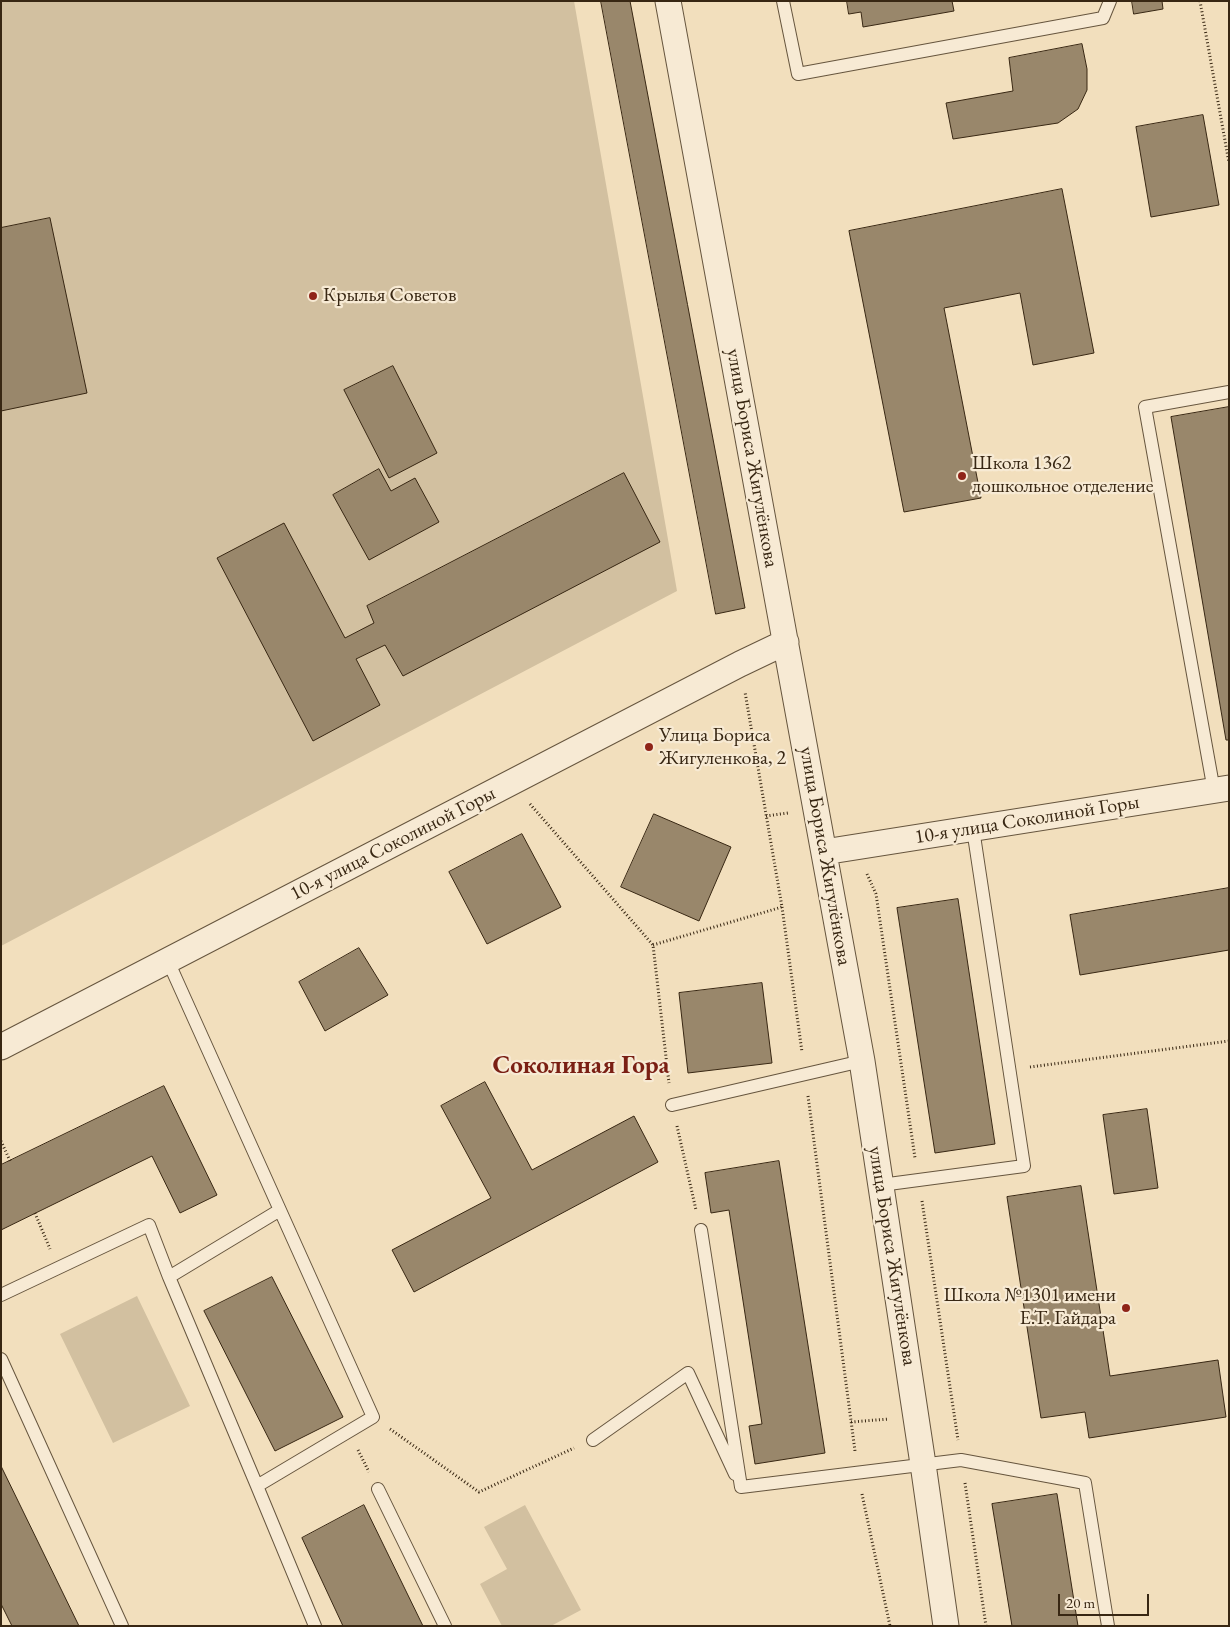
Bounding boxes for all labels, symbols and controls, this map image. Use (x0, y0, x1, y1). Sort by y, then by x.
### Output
place label: Крылья Советов (323, 284, 456, 308)
marker: Крылья Советов (307, 290, 319, 302)
street label: улица Бориса Жигулёнкова (721, 347, 783, 569)
place label: Школа 1362 дошкольное отделение (972, 452, 1154, 499)
marker: Школа 1362 дошкольное отделение (956, 470, 968, 482)
place label: Улица Бориса Жигуленкова, 2 (659, 724, 786, 771)
marker: Улица Бориса Жигуленкова, 2 (643, 741, 655, 753)
street label: улица Бориса Жигулёнкова (794, 745, 856, 967)
street label: 10-я улица Соколиной Горы (286, 782, 500, 906)
street label: 10-я улица Соколиной Горы (913, 790, 1141, 850)
district label: Соколиная Гора (493, 1051, 669, 1081)
street label: улица Бориса Жигулёнкова (863, 1144, 921, 1368)
place label: Школа №1301 имени Е.Т. Гайдара (944, 1284, 1116, 1331)
marker: Школа №1301 имени Е.Т. Гайдара (1120, 1302, 1132, 1314)
scale bar (1060, 1584, 1151, 1616)
text: 20 m (1066, 1593, 1095, 1612)

